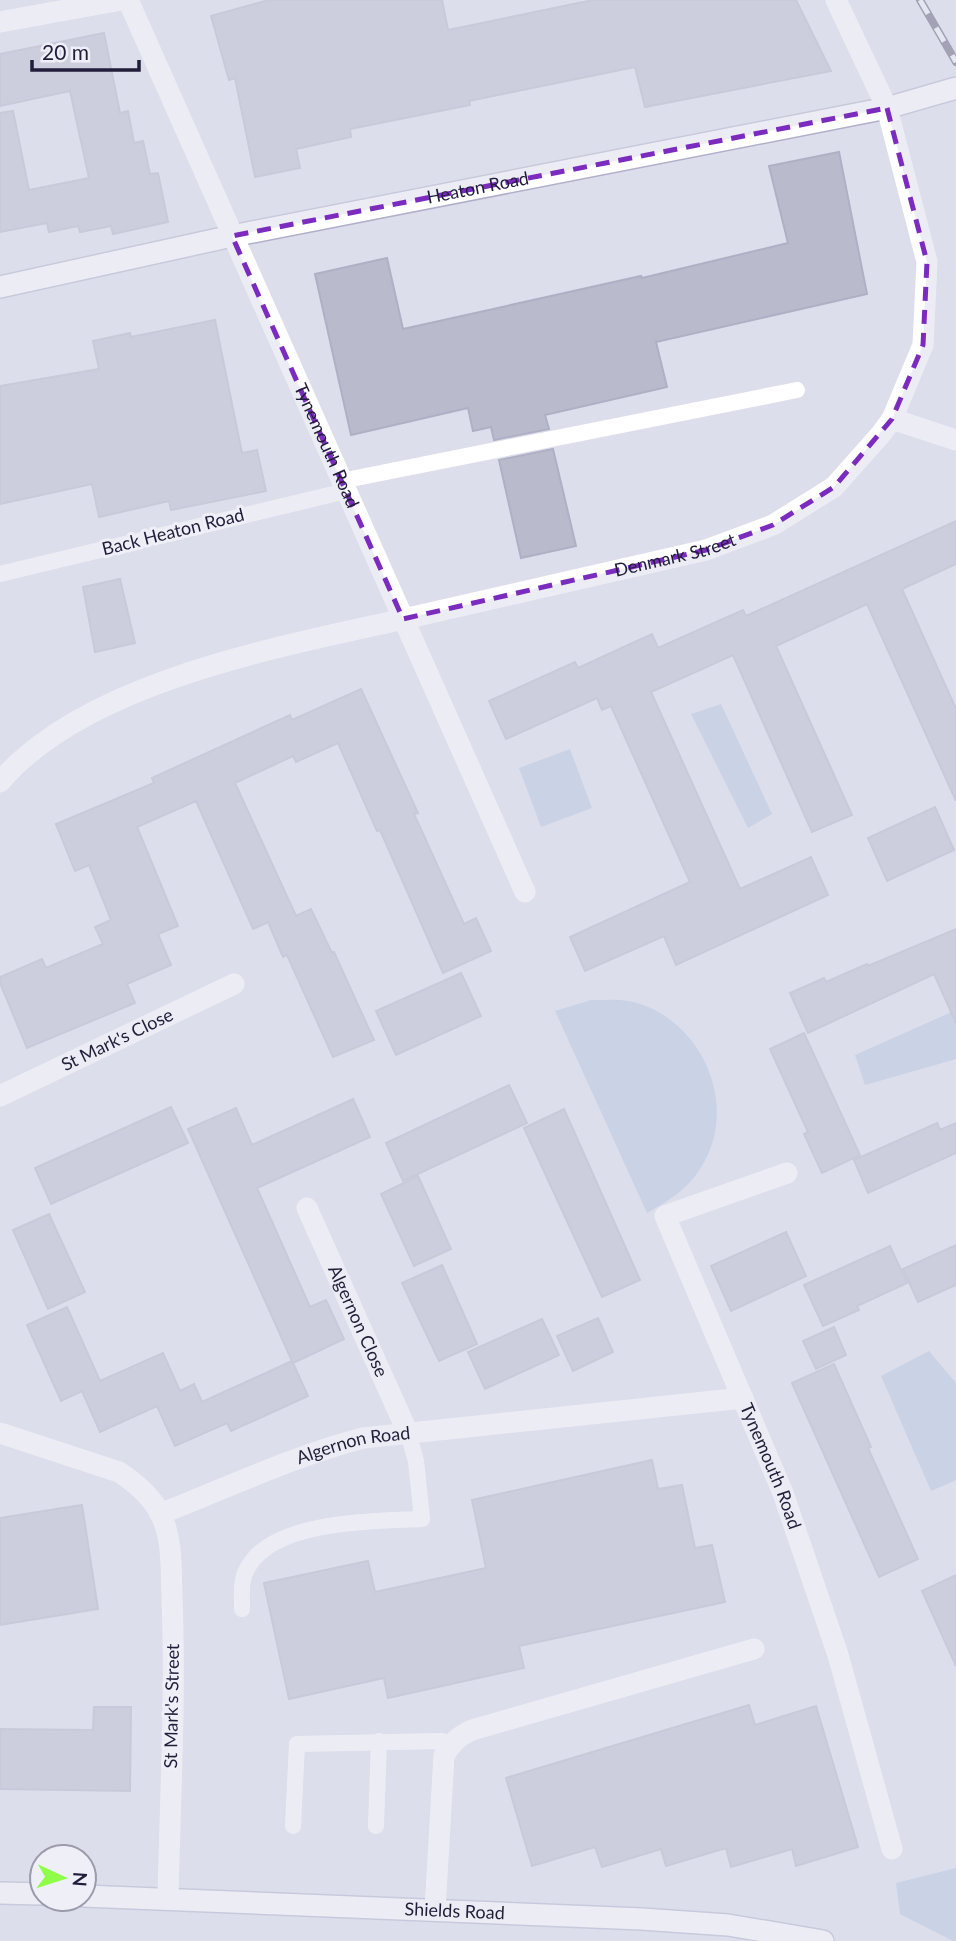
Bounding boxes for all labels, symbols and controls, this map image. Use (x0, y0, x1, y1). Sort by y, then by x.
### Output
scale bar (32, 28, 138, 72)
text: 20 m (42, 39, 89, 64)
street label: Heaton Road (425, 166, 530, 208)
street label: Tynemouth Road (290, 380, 365, 511)
street label: Back Heaton Road (99, 503, 246, 559)
street label: Denmark Street (612, 528, 739, 581)
street label: St Mark's Close (57, 1003, 176, 1075)
street label: Algernon Close (324, 1261, 393, 1380)
street label: Tynemouth Road (736, 1400, 806, 1532)
street label: Algernon Road (293, 1421, 411, 1468)
street label: St Mark's Street (159, 1643, 183, 1769)
north arrow (28, 1843, 98, 1913)
text: N (68, 1871, 92, 1887)
street label: Shields Road (404, 1897, 505, 1923)

